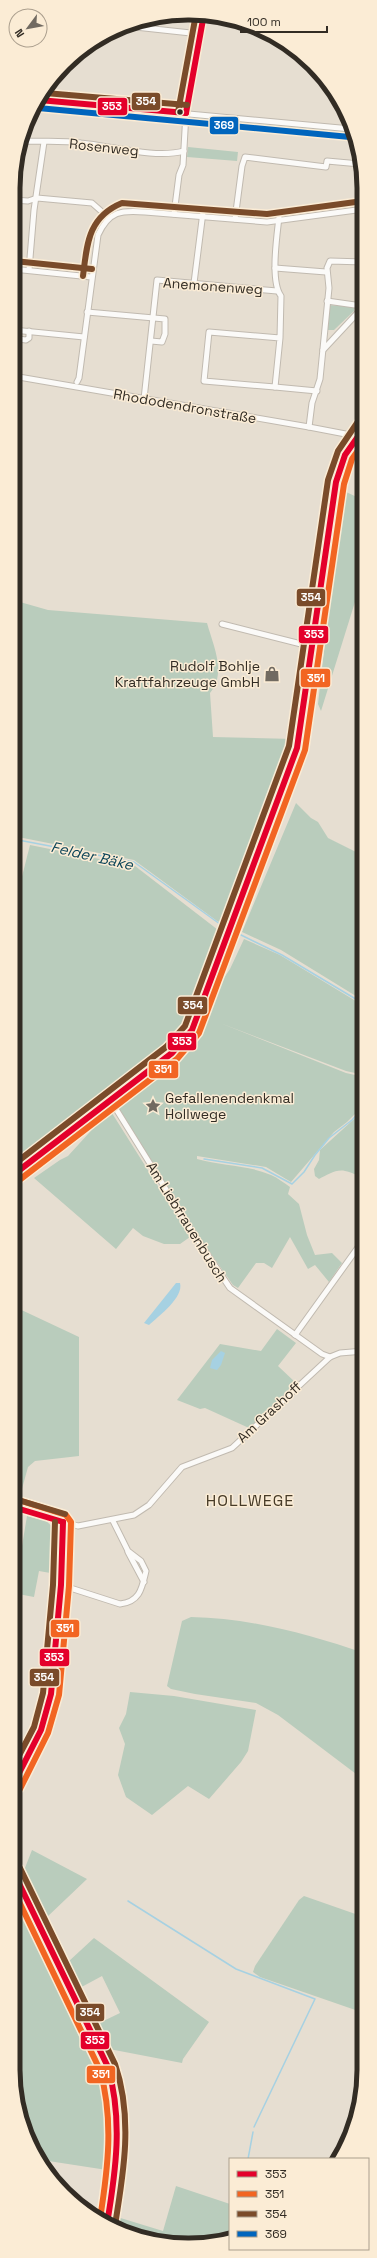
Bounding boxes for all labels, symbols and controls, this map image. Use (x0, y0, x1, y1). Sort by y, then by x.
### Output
north arrow (8, 8, 48, 48)
scale bar (241, 8, 327, 34)
text: 100 m (247, 14, 281, 30)
text: N (12, 26, 27, 40)
line badge: 354 (131, 92, 161, 111)
text: 354 (136, 94, 156, 108)
line badge: 353 (97, 97, 128, 116)
text: 353 (102, 99, 122, 113)
unlabelled marker (175, 107, 185, 117)
line badge: 369 (209, 116, 239, 135)
text: 369 (214, 118, 234, 132)
street label: Rosenweg (68, 134, 140, 160)
street label: Anemonenweg (162, 274, 264, 298)
street label: Rhododendronstraße (112, 385, 258, 427)
line badge: 354 (296, 588, 326, 607)
text: 354 (301, 590, 321, 604)
line badge: 353 (298, 625, 329, 644)
text: 353 (304, 627, 324, 641)
place label: Rudolf Bohlje Kraftfahrzeuge GmbH (115, 657, 260, 691)
shop icon: Rudolf Bohlje Kraftfahrzeuge GmbH (263, 665, 281, 683)
line badge: 351 (300, 668, 331, 688)
text: 351 (307, 671, 325, 685)
water label: Felder Bäke (49, 837, 136, 874)
line badge: 354 (177, 996, 208, 1015)
text: 354 (183, 998, 203, 1012)
line badge: 353 (167, 1032, 197, 1051)
text: 353 (172, 1034, 192, 1048)
line badge: 351 (148, 1060, 179, 1079)
text: 351 (154, 1062, 172, 1076)
place label: Gefallenendenkmal Hollwege (165, 1089, 294, 1123)
place icon: Gefallenendenkmal Hollwege (144, 1097, 162, 1115)
street label: Am Liebfrauenbusch (143, 1158, 231, 1286)
street label: Am Grashoff (233, 1377, 305, 1446)
district label: HOLLWEGE (206, 1490, 294, 1511)
line badge: 351 (50, 1619, 80, 1638)
text: 351 (56, 1621, 74, 1635)
line badge: 353 (39, 1648, 70, 1667)
text: 353 (44, 1650, 64, 1664)
line badge: 354 (29, 1668, 60, 1687)
text: 354 (34, 1670, 54, 1684)
line badge: 354 (75, 2003, 105, 2022)
text: 354 (80, 2005, 100, 2019)
line badge: 353 (80, 2031, 110, 2050)
text: 353 (85, 2033, 105, 2047)
line badge: 351 (86, 2065, 116, 2084)
text: 351 (92, 2067, 110, 2081)
legend (229, 2158, 369, 2250)
text: 353 (265, 2166, 287, 2182)
text: 351 (265, 2186, 284, 2202)
text: 354 (265, 2206, 287, 2222)
text: 369 (265, 2226, 287, 2242)

